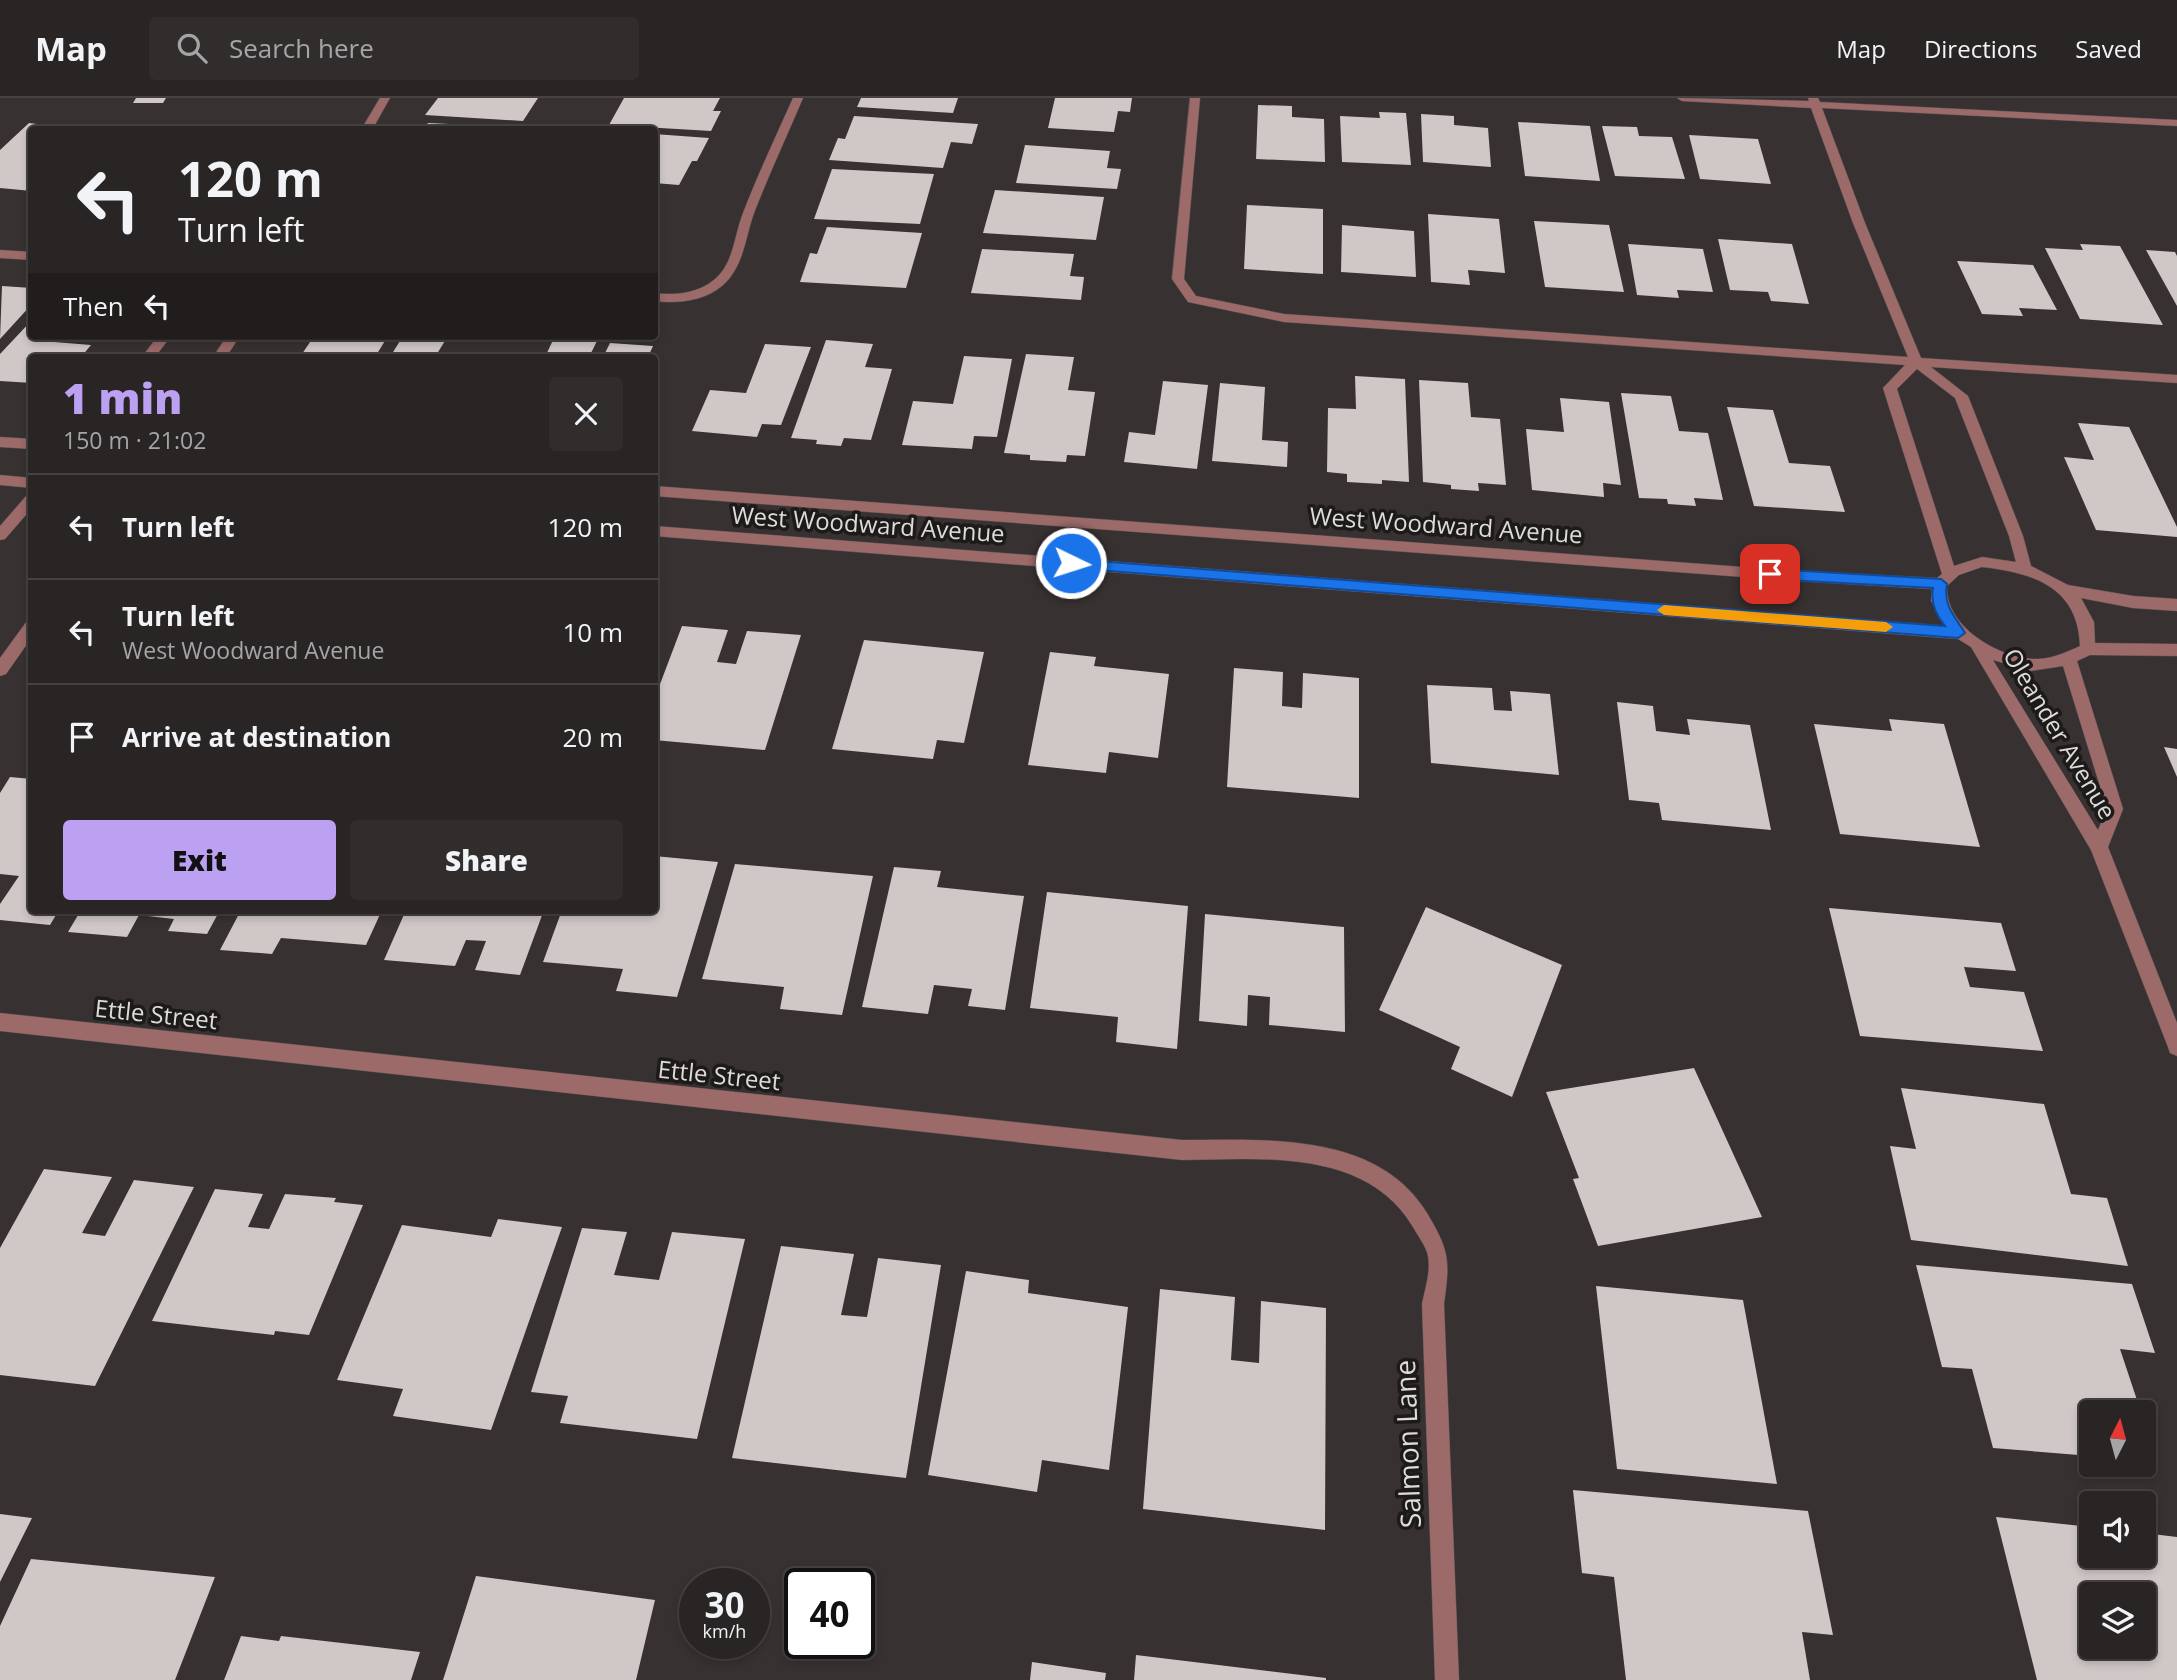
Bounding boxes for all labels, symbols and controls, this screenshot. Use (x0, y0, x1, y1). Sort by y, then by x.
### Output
search box (149, 17, 639, 80)
text: Map (35, 26, 107, 71)
icon: search (173, 29, 211, 67)
text: Search here (229, 30, 374, 66)
text: Map (1836, 32, 1886, 65)
text: Directions (1924, 32, 2037, 65)
text: Saved (2075, 32, 2142, 65)
text: 120 m (178, 145, 323, 211)
icon: left (63, 154, 154, 245)
text: Turn left (178, 208, 304, 251)
icon: left (138, 287, 176, 325)
text: Then (63, 288, 124, 324)
text: 1 min (63, 369, 182, 426)
button: close (549, 377, 623, 451)
text: 150 m · 21:02 (63, 424, 206, 456)
street label: West Woodward Avenue (730, 497, 1006, 550)
street label: West Woodward Avenue (1308, 498, 1584, 551)
icon: left (63, 508, 101, 546)
text: Turn left (122, 509, 234, 545)
text: 120 m (548, 509, 623, 545)
position arrow (1034, 526, 1108, 600)
pin (1740, 544, 1800, 604)
icon: arrive (1751, 555, 1789, 593)
text: Turn left (122, 598, 234, 634)
icon: left (63, 613, 101, 651)
text: 10 m (562, 614, 623, 650)
text: West Woodward Avenue (122, 634, 384, 666)
street label: Oleander Avenue (1996, 642, 2124, 825)
icon: arrive (63, 718, 101, 756)
text: Arrive at destination (122, 719, 391, 755)
text: 20 m (562, 719, 623, 755)
button: Exit (63, 820, 336, 900)
button: Share (350, 820, 623, 900)
street label: Ettle Street (93, 991, 219, 1036)
street label: Ettle Street (656, 1052, 782, 1097)
street label: Salmon Lane (1385, 1359, 1429, 1529)
north arrow (2079, 1400, 2156, 1477)
map controls (2079, 1400, 2156, 1659)
button: sound (2079, 1491, 2156, 1568)
speed limit sign: 40 (784, 1568, 875, 1659)
text: 30 (704, 1581, 745, 1628)
button: layers (2079, 1582, 2156, 1659)
text: km/h (703, 1619, 746, 1643)

